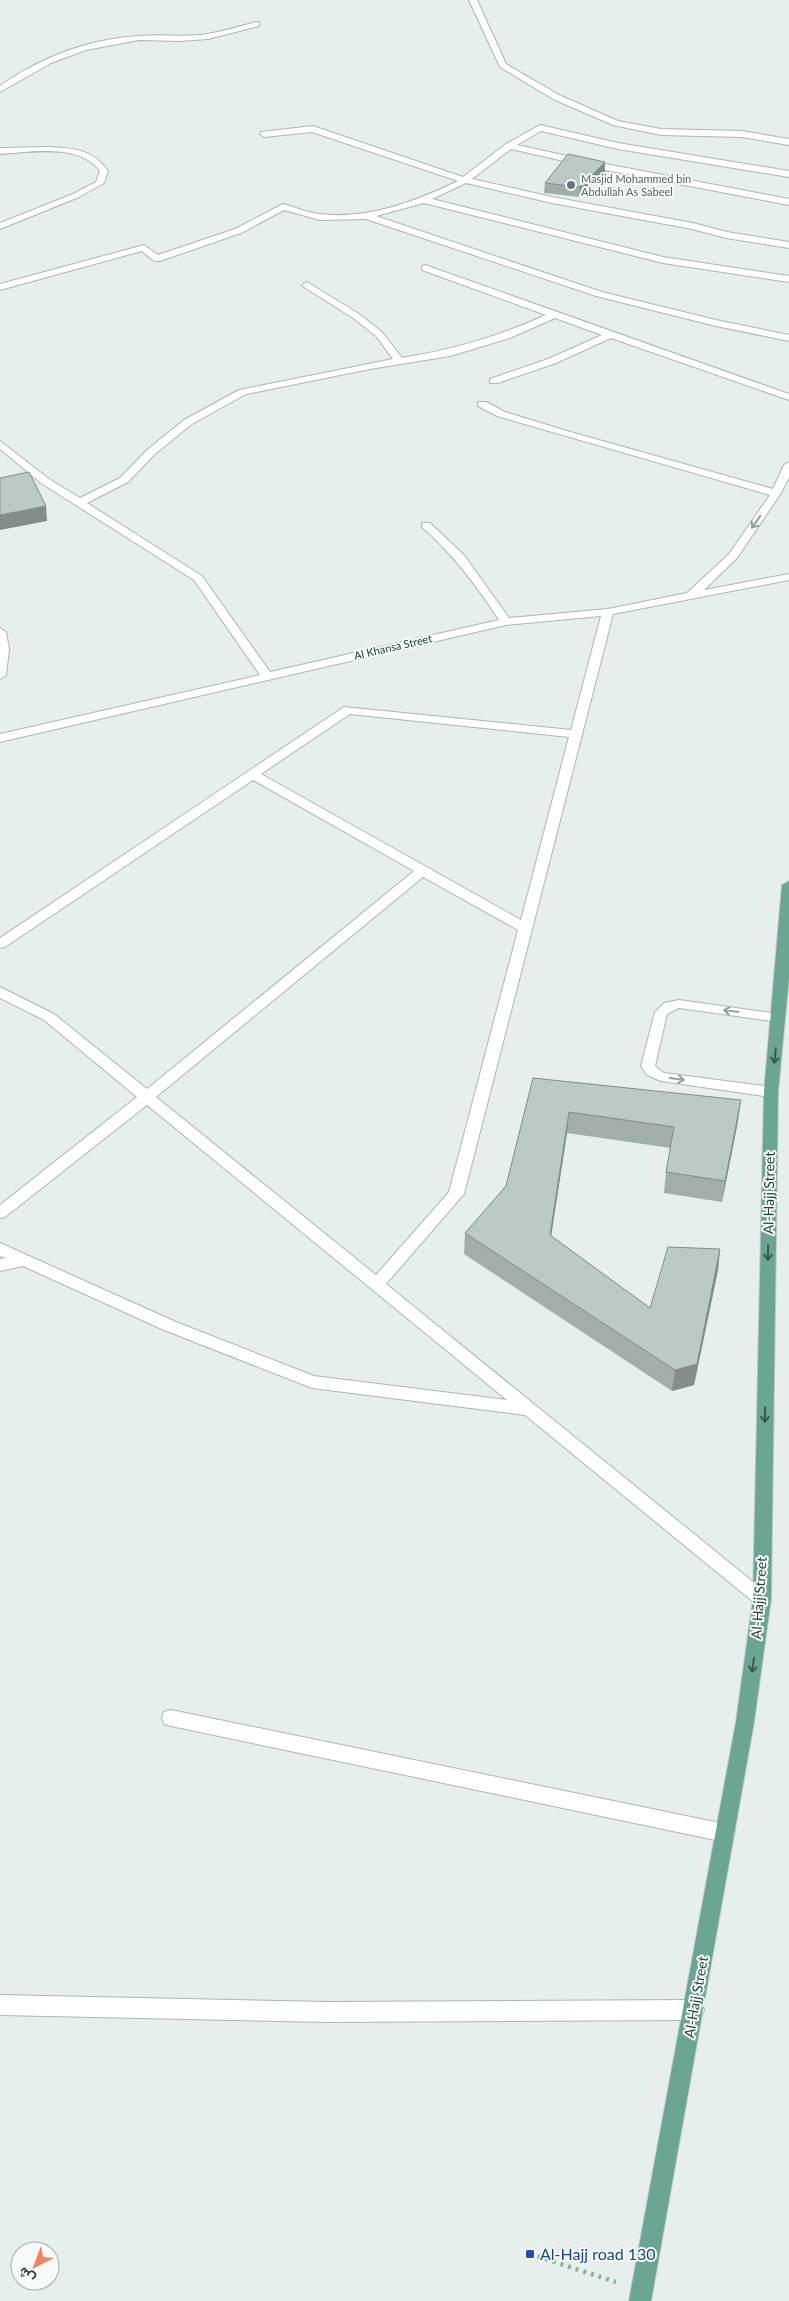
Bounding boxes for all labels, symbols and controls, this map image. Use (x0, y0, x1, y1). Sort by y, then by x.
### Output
place label: Masjid Mohammed bin Abdullah As Sabeel (581, 172, 691, 198)
marker: Masjid Mohammed bin Abdullah As Sabeel (565, 179, 577, 191)
one-way arrow (751, 515, 761, 529)
street label: Al Khansa Street (353, 631, 433, 662)
one-way arrow (723, 1006, 739, 1016)
one-way arrow (770, 1047, 780, 1063)
one-way arrow (669, 1074, 685, 1084)
street label: Al-Hajj Street (759, 1152, 778, 1234)
one-way arrow (763, 1244, 773, 1261)
one-way arrow (760, 1407, 770, 1423)
street label: Al-Hajj Street (747, 1556, 770, 1640)
one-way arrow (748, 1657, 758, 1673)
street label: Al-Hajj Street (680, 1955, 711, 2039)
north arrow (10, 2241, 60, 2291)
place label: Al-Hajj road 130 (540, 2244, 656, 2263)
marker: Al-Hajj road 130 (524, 2248, 536, 2260)
text: ش (14, 2263, 39, 2288)

